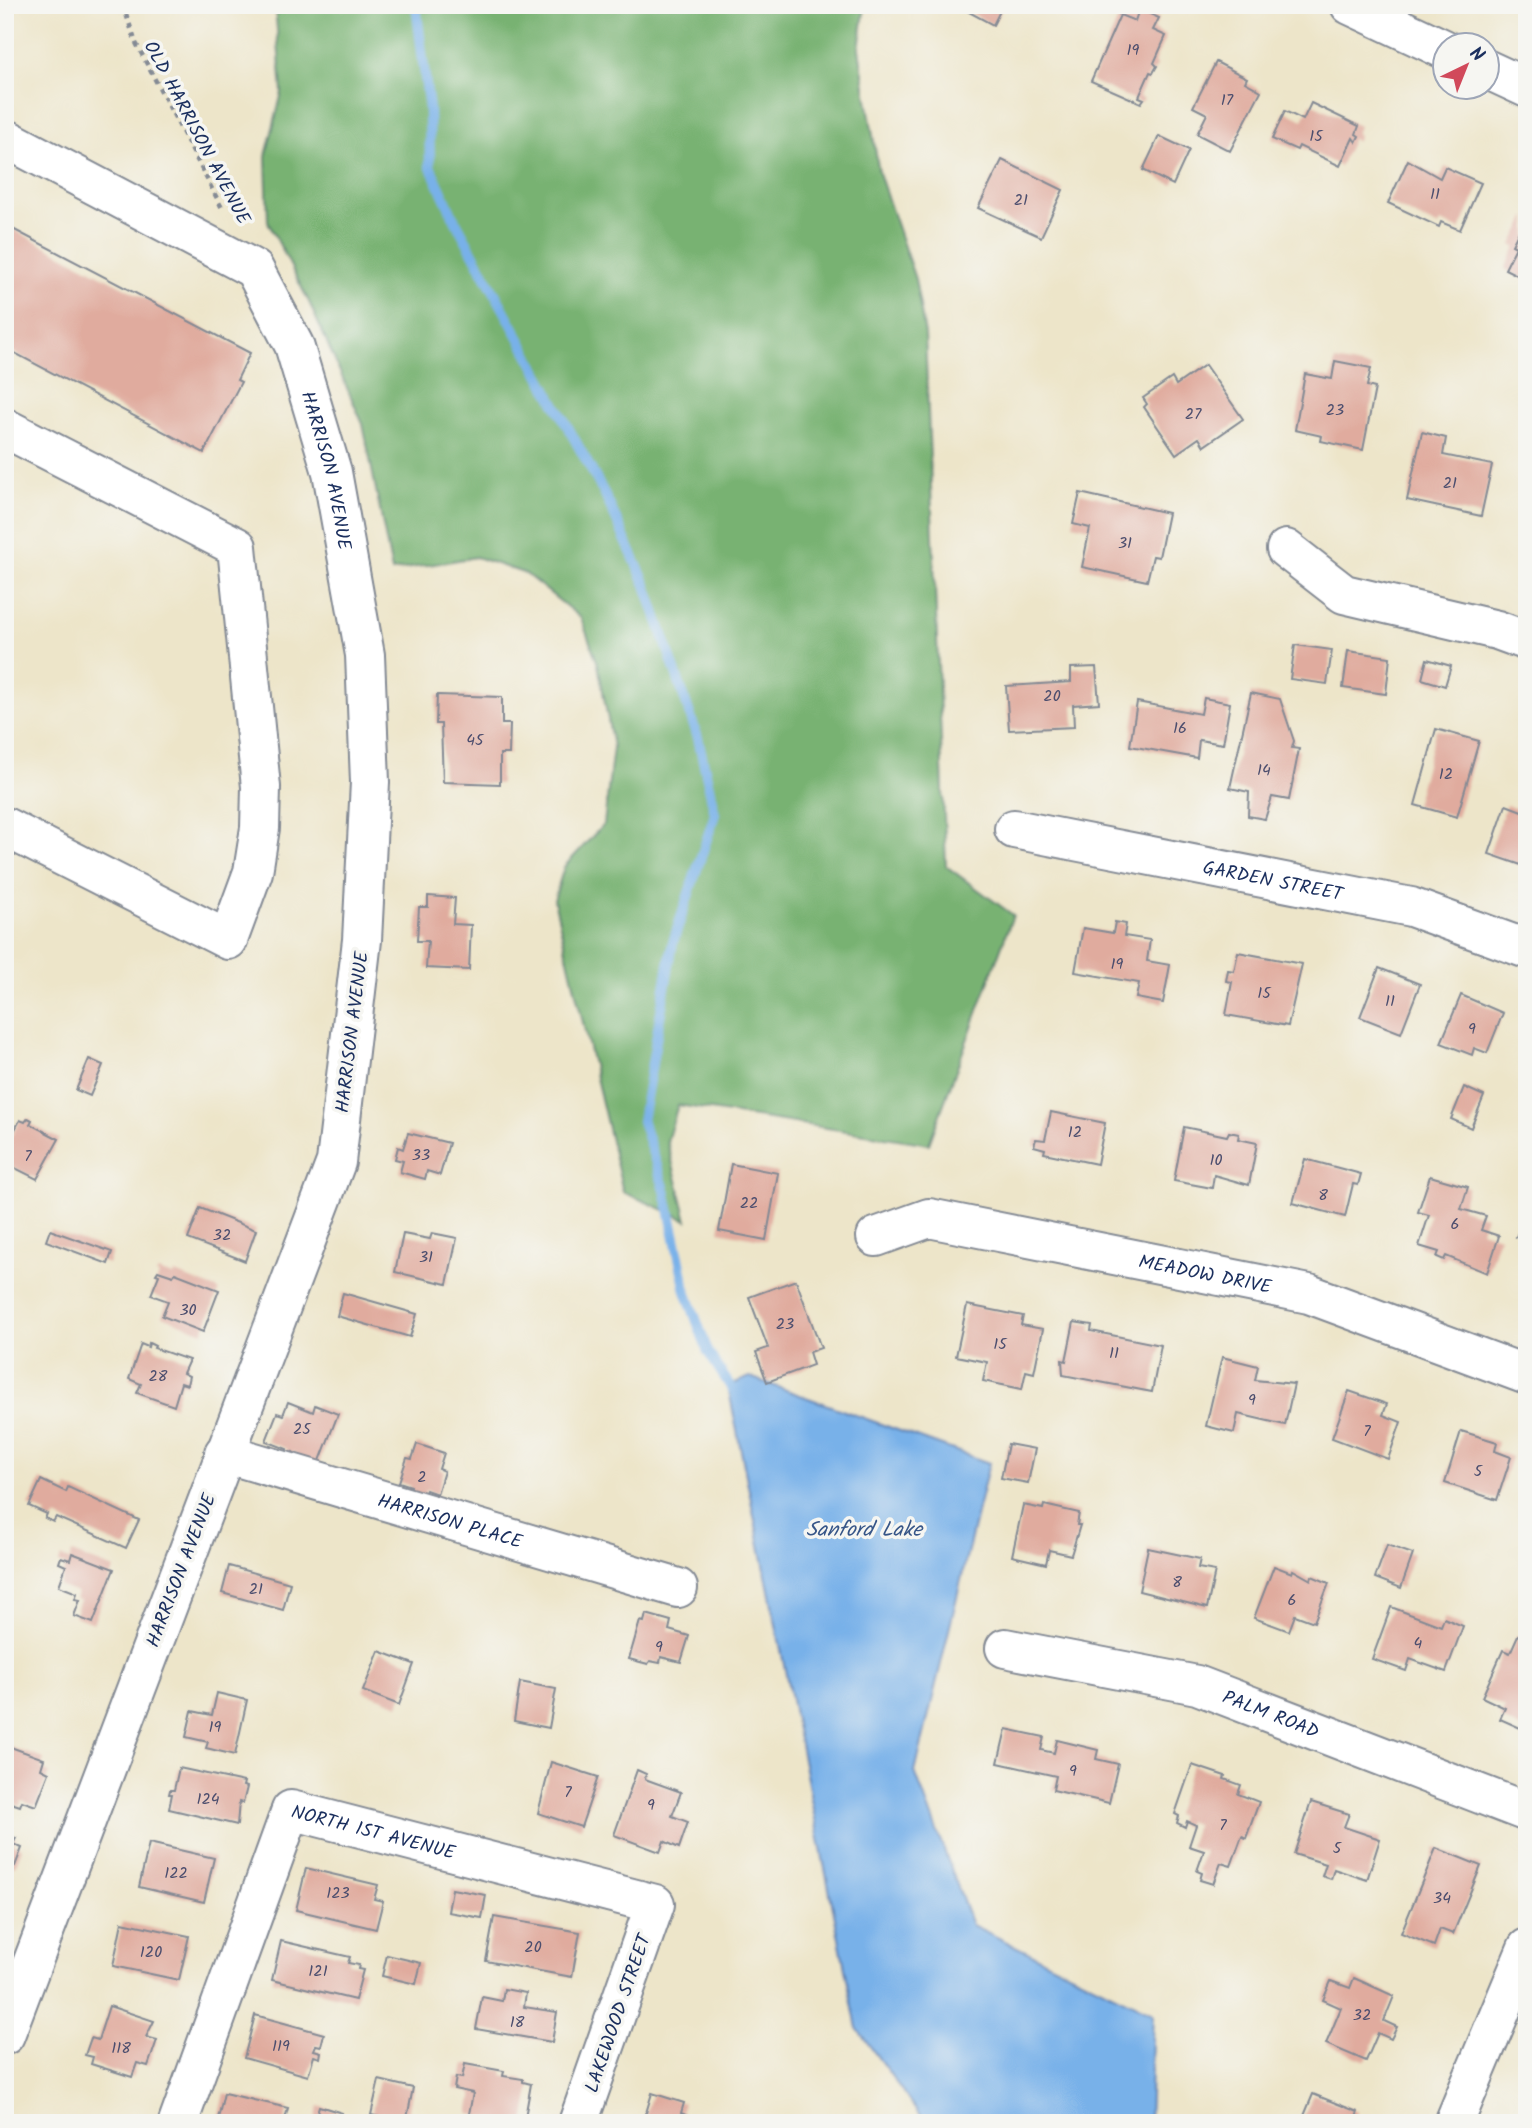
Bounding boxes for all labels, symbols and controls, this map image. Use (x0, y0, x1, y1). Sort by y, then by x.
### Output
north arrow (1430, 32, 1500, 102)
street label: OLD HARRISON AVENUE (135, 36, 258, 231)
house number: 19 (1127, 38, 1140, 63)
text: N (1462, 40, 1491, 70)
house number: 17 (1221, 88, 1234, 113)
house number: 15 (1309, 124, 1324, 149)
house number: 11 (1430, 182, 1440, 207)
house number: 21 (1014, 188, 1028, 213)
street label: HARRISON AVENUE (292, 388, 359, 553)
house number: 23 (1326, 398, 1344, 423)
house number: 27 (1185, 402, 1202, 427)
house number: 21 (1443, 471, 1457, 496)
house number: 31 (1118, 531, 1132, 556)
house number: 20 (1043, 684, 1061, 709)
house number: 16 (1173, 716, 1187, 741)
house number: 45 (466, 728, 485, 753)
house number: 14 (1257, 758, 1271, 783)
house number: 12 (1439, 762, 1453, 787)
street label: GARDEN STREET (1200, 853, 1347, 911)
street label: HARRISON AVENUE (328, 949, 378, 1115)
house number: 19 (1111, 952, 1124, 977)
house number: 15 (1257, 981, 1272, 1006)
house number: 11 (1385, 989, 1395, 1014)
house number: 9 (1468, 1017, 1476, 1042)
house number: 12 (1068, 1120, 1082, 1145)
house number: 33 (412, 1143, 430, 1168)
house number: 7 (24, 1144, 32, 1169)
house number: 10 (1209, 1148, 1223, 1173)
house number: 8 (1318, 1183, 1328, 1208)
house number: 22 (740, 1191, 758, 1216)
house number: 6 (1451, 1212, 1459, 1237)
house number: 32 (213, 1223, 231, 1248)
house number: 31 (419, 1245, 433, 1270)
street label: MEADOW DRIVE (1136, 1247, 1275, 1303)
house number: 30 (179, 1298, 197, 1323)
house number: 23 (776, 1312, 794, 1337)
house number: 15 (993, 1332, 1008, 1357)
house number: 11 (1109, 1341, 1119, 1366)
house number: 28 (149, 1364, 168, 1389)
house number: 9 (1248, 1388, 1256, 1413)
house number: 25 (293, 1417, 312, 1442)
house number: 7 (1363, 1419, 1371, 1444)
house number: 5 (1474, 1459, 1484, 1484)
house number: 2 (417, 1465, 427, 1490)
street label: HARRISON PLACE (374, 1487, 526, 1558)
street label: HARRISON AVENUE (139, 1489, 225, 1652)
water label: Sanford Lake (806, 1514, 925, 1547)
house number: 8 (1172, 1570, 1182, 1595)
house number: 21 (249, 1577, 263, 1602)
house number: 6 (1288, 1588, 1296, 1613)
house number: 4 (1414, 1631, 1423, 1656)
house number: 9 (655, 1635, 663, 1660)
street label: PALM ROAD (1218, 1683, 1323, 1748)
house number: 19 (209, 1715, 222, 1740)
house number: 9 (1069, 1759, 1077, 1784)
house number: 7 (564, 1780, 572, 1805)
house number: 124 (196, 1787, 220, 1812)
house number: 9 (647, 1793, 655, 1818)
street label: NORTH 1ST AVENUE (288, 1798, 459, 1869)
house number: 7 (1219, 1813, 1227, 1838)
house number: 5 (1333, 1836, 1343, 1861)
house number: 122 (164, 1861, 188, 1886)
house number: 123 (326, 1881, 350, 1906)
house number: 34 (1433, 1886, 1451, 1911)
street label: LAKEWOOD STREET (578, 1929, 661, 2097)
house number: 20 (524, 1935, 542, 1960)
house number: 120 (140, 1940, 162, 1965)
house number: 121 (308, 1959, 328, 1984)
house number: 32 (1353, 2003, 1371, 2028)
house number: 18 (510, 2010, 525, 2035)
house number: 119 (272, 2034, 290, 2059)
house number: 118 (111, 2036, 131, 2061)

